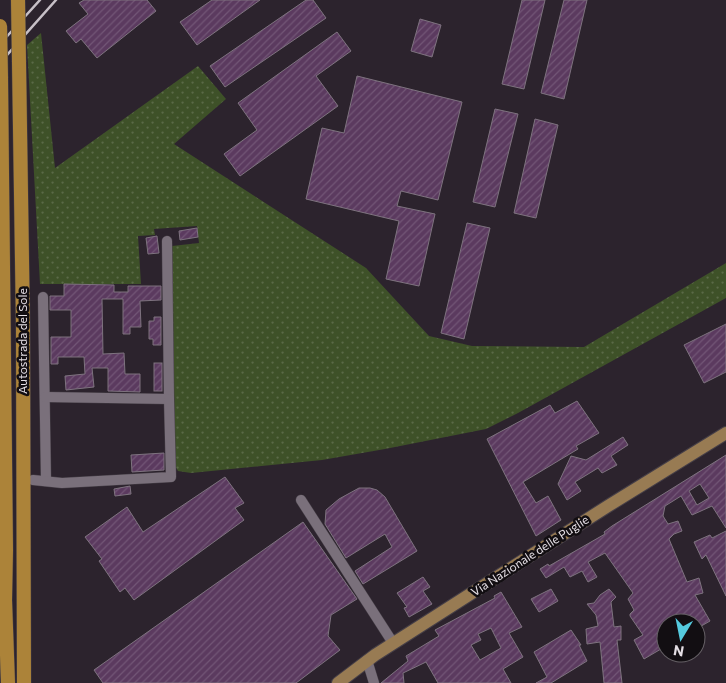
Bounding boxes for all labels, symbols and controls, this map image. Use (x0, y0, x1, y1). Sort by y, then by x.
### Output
street label: Autostrada del Sole (15, 288, 29, 394)
street label: Via Nazionale delle Puglie (468, 512, 591, 598)
north arrow (656, 613, 706, 663)
text: N (672, 642, 685, 661)

